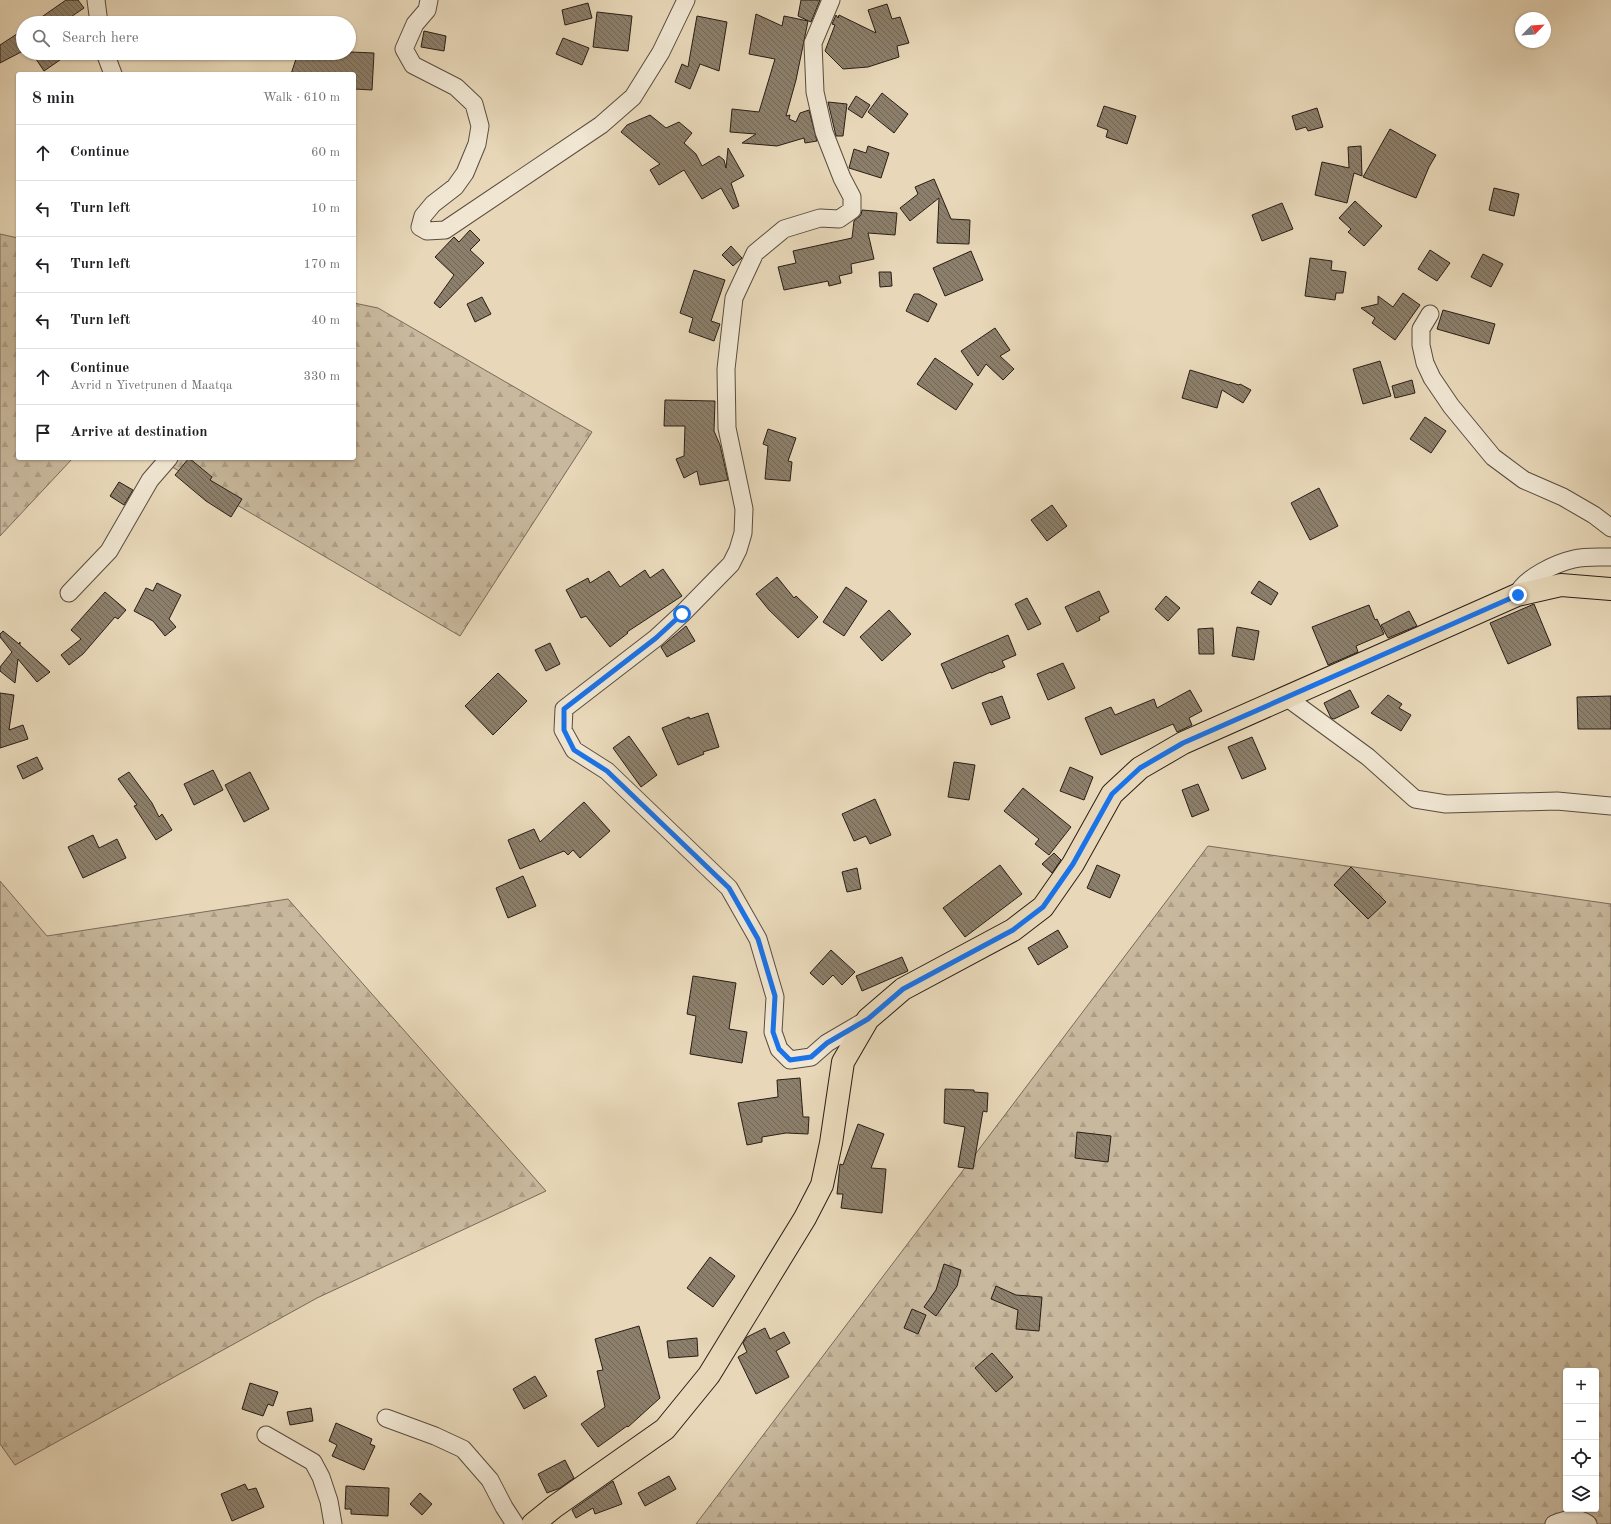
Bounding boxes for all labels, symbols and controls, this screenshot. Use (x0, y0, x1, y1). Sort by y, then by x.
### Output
north arrow (1515, 12, 1551, 48)
search box (16, 16, 356, 60)
icon: search (30, 27, 52, 49)
text: Search here (62, 31, 139, 46)
text: 8 min (32, 90, 75, 107)
text: Walk · 610 m (263, 91, 340, 104)
icon: ahead (32, 142, 54, 164)
text: Continue (70, 145, 129, 160)
text: 60 m (311, 146, 340, 159)
icon: left (32, 198, 54, 220)
text: Turn left (70, 201, 130, 216)
text: 10 m (311, 202, 340, 215)
icon: left (32, 254, 54, 276)
text: Turn left (70, 257, 130, 272)
text: 170 m (303, 258, 340, 271)
icon: left (32, 310, 54, 332)
text: Turn left (70, 313, 130, 328)
text: 40 m (311, 314, 340, 327)
text: Continue (70, 361, 129, 376)
icon: ahead (32, 366, 54, 388)
text: 330 m (303, 370, 340, 383)
text: Avrid n Yivetṛunen d Maatqa (70, 379, 232, 392)
icon: arrive (32, 422, 54, 444)
text: Arrive at destination (70, 425, 208, 440)
route end (1509, 586, 1527, 604)
route start (673, 605, 691, 623)
map controls (1563, 1368, 1599, 1512)
button: + (1563, 1368, 1599, 1404)
button: − (1563, 1404, 1599, 1440)
button: locate (1563, 1440, 1599, 1476)
button: layers (1563, 1476, 1599, 1512)

